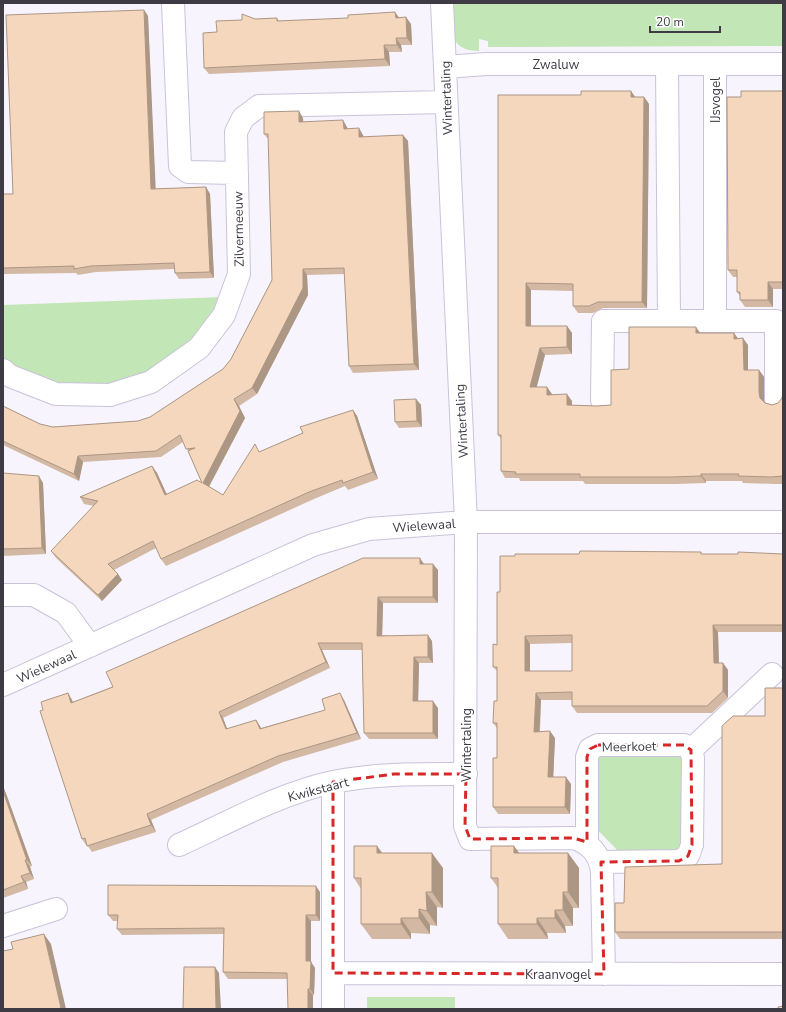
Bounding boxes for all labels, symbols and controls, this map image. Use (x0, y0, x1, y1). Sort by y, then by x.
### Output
scale bar (650, 8, 720, 34)
text: 20 m (656, 14, 684, 30)
street label: Zwaluw (532, 56, 580, 74)
street label: Wintertaling (437, 60, 457, 135)
street label: IJsvogel (707, 77, 725, 123)
street label: Zilvermeeuw (229, 191, 249, 267)
street label: Wintertaling (451, 383, 473, 459)
street label: Wielewaal (392, 515, 456, 537)
street label: Wielewaal (14, 646, 79, 688)
street label: Wintertaling (458, 708, 476, 782)
street label: Meerkoet (602, 738, 657, 756)
street label: Kwikstaart (286, 773, 351, 807)
street label: Kraanvogel (525, 966, 591, 984)

